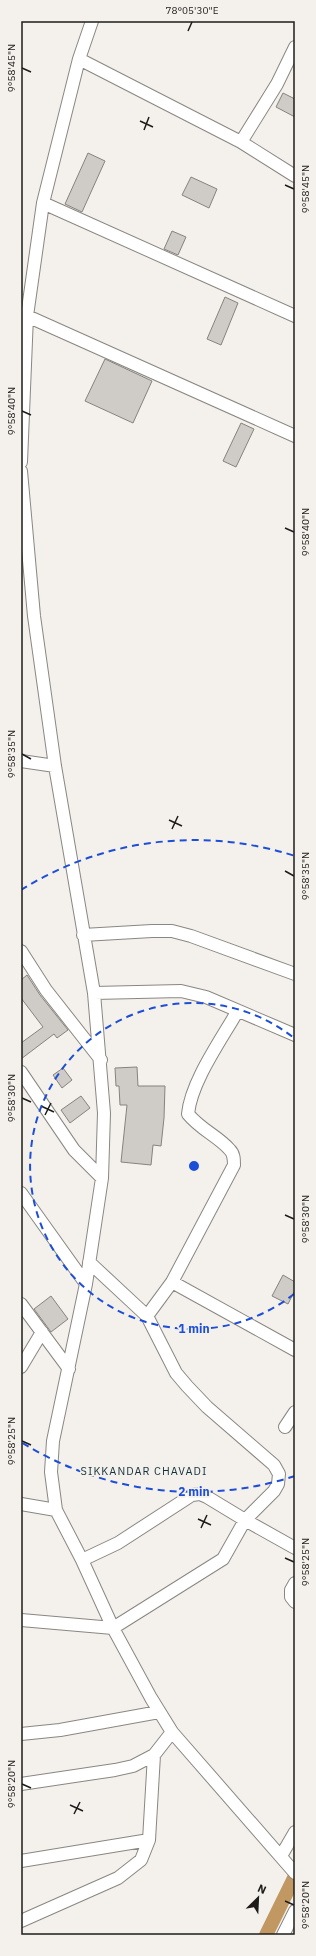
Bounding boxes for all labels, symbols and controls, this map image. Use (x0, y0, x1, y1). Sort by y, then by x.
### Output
text: 78°05'30"E (165, 4, 219, 17)
text: 9°58'45"N (5, 44, 18, 92)
text: 9°58'45"N (299, 165, 312, 213)
text: 9°58'40"N (5, 387, 18, 435)
text: 9°58'40"N (299, 508, 312, 556)
text: 9°58'35"N (5, 730, 18, 778)
text: 9°58'35"N (299, 852, 312, 900)
text: 9°58'30"N (5, 1074, 18, 1122)
centre of rings (187, 1159, 201, 1173)
text: 9°58'30"N (299, 1195, 312, 1243)
text: 1 min (178, 1321, 210, 1336)
text: 9°58'25"N (5, 1417, 18, 1465)
district label: SIKKANDAR CHAVADI (81, 1464, 207, 1478)
text: 2 min (178, 1484, 210, 1499)
text: 9°58'25"N (299, 1538, 312, 1586)
text: 9°58'20"N (5, 1760, 18, 1808)
north arrow (238, 1878, 278, 1918)
text: N (256, 1881, 269, 1897)
text: 9°58'20"N (299, 1881, 312, 1929)

